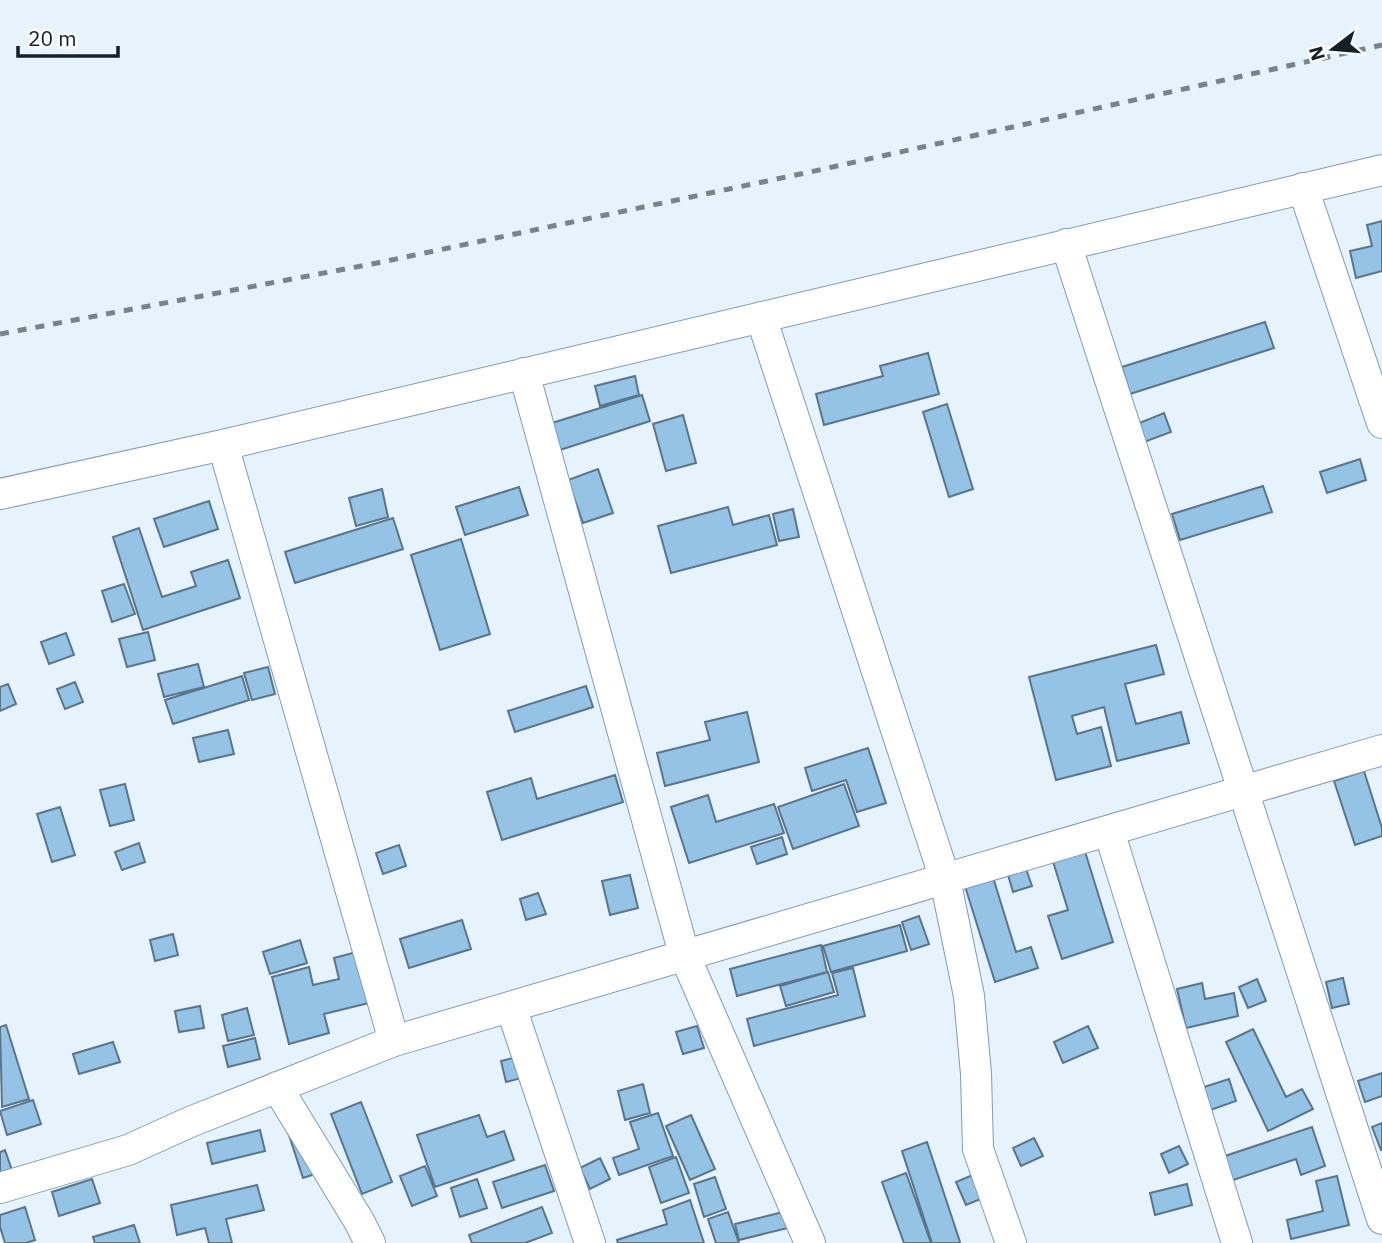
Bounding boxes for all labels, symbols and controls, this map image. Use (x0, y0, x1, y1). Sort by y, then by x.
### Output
scale bar (18, 14, 117, 58)
north arrow (1298, 14, 1368, 84)
text: 20 m (28, 24, 77, 52)
text: N (1303, 44, 1330, 64)

